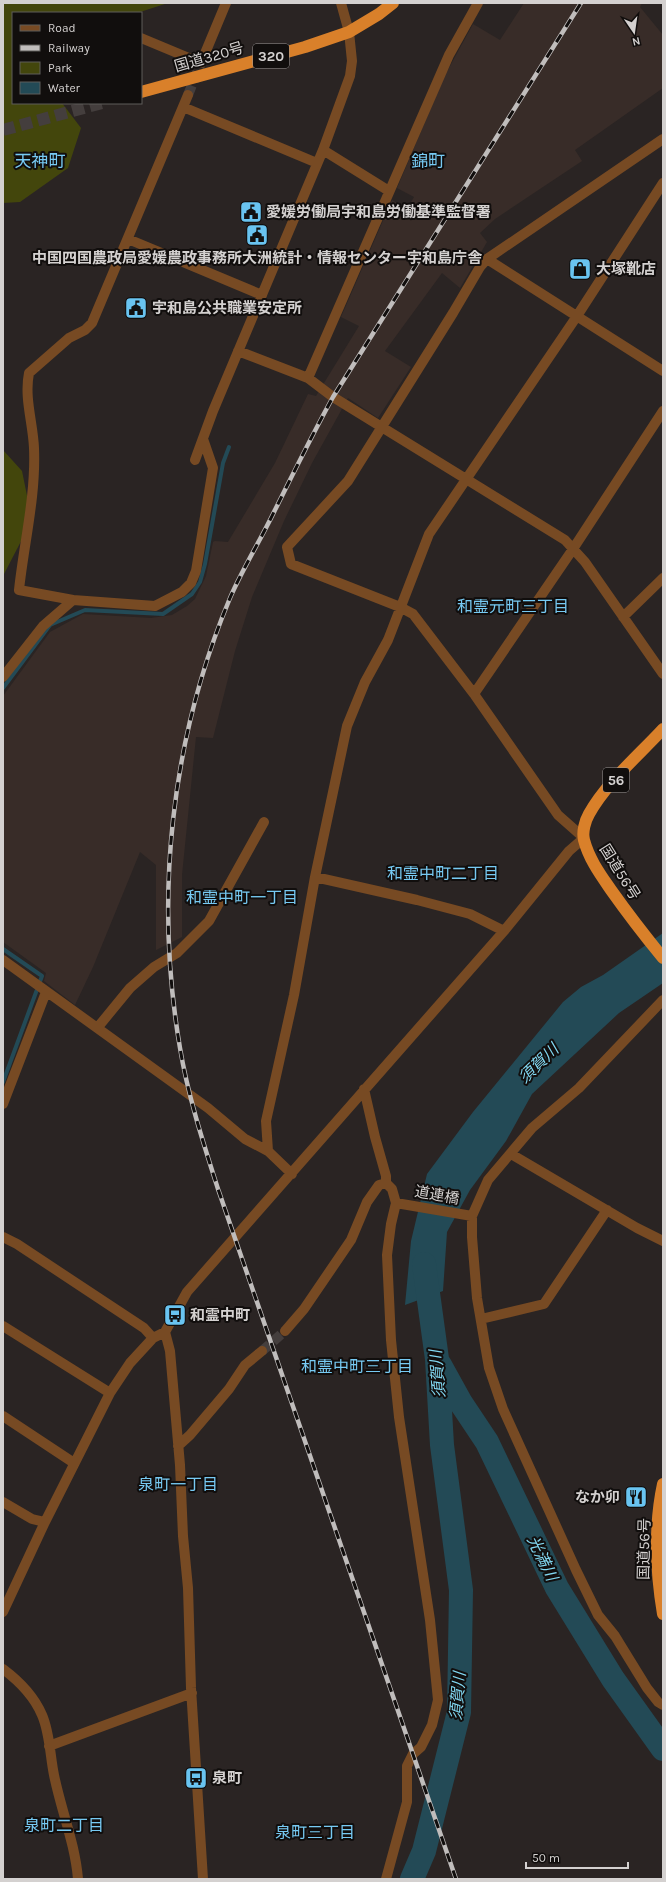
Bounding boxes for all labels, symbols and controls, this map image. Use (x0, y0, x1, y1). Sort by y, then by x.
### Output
legend (12, 12, 142, 104)
north arrow (614, 12, 654, 52)
text: Road (48, 21, 76, 35)
text: N (631, 34, 641, 48)
street label: 国道320号 (172, 39, 246, 75)
text: Railway (48, 41, 90, 55)
road number: 320 (253, 44, 289, 68)
text: Park (48, 61, 73, 75)
text: Water (48, 81, 81, 95)
district label: 天神町 (15, 151, 66, 171)
district label: 錦町 (411, 151, 445, 171)
public building icon: 愛媛労働局宇和島労働基準監督署 (238, 199, 264, 225)
place label: 愛媛労働局宇和島労働基準監督署 (266, 203, 491, 221)
public building icon: 中国四国農政局愛媛農政事務所大洲統計・情報センター宇和島庁舎 (244, 222, 270, 248)
place label: 中国四国農政局愛媛農政事務所大洲統計・情報センター宇和島庁舎 (32, 249, 483, 267)
shop icon: 大塚靴店 (567, 256, 593, 282)
place label: 大塚靴店 (596, 260, 656, 278)
public building icon: 宇和島公共職業安定所 (123, 295, 149, 321)
place label: 宇和島公共職業安定所 (152, 299, 302, 317)
district label: 和霊元町三丁目 (457, 597, 569, 616)
road number: 56 (603, 768, 629, 792)
street label: 国道56号 (596, 841, 644, 903)
district label: 和霊中町二丁目 (387, 864, 499, 883)
district label: 和霊中町一丁目 (186, 888, 298, 907)
water label: 須賀川 (514, 1038, 564, 1087)
street label: 道連橋 (413, 1182, 461, 1208)
bus stop icon: 和霊中町 (162, 1302, 188, 1328)
place label: 和霊中町 (190, 1306, 250, 1324)
water label: 須賀川 (426, 1347, 449, 1399)
district label: 和霊中町三丁目 (301, 1357, 413, 1376)
district label: 泉町一丁目 (138, 1475, 218, 1494)
restaurant icon: なか卯 (623, 1484, 649, 1510)
place label: なか卯 (575, 1488, 620, 1506)
street label: 国道56号 (634, 1518, 654, 1580)
water label: 光満川 (523, 1532, 562, 1586)
water label: 須賀川 (446, 1669, 469, 1721)
bus stop icon: 泉町 (183, 1765, 209, 1791)
place label: 泉町 (212, 1769, 242, 1787)
district label: 泉町二丁目 (24, 1816, 104, 1835)
district label: 泉町三丁目 (275, 1823, 355, 1842)
scale bar (526, 1844, 628, 1870)
text: 50 m (532, 1851, 560, 1865)

